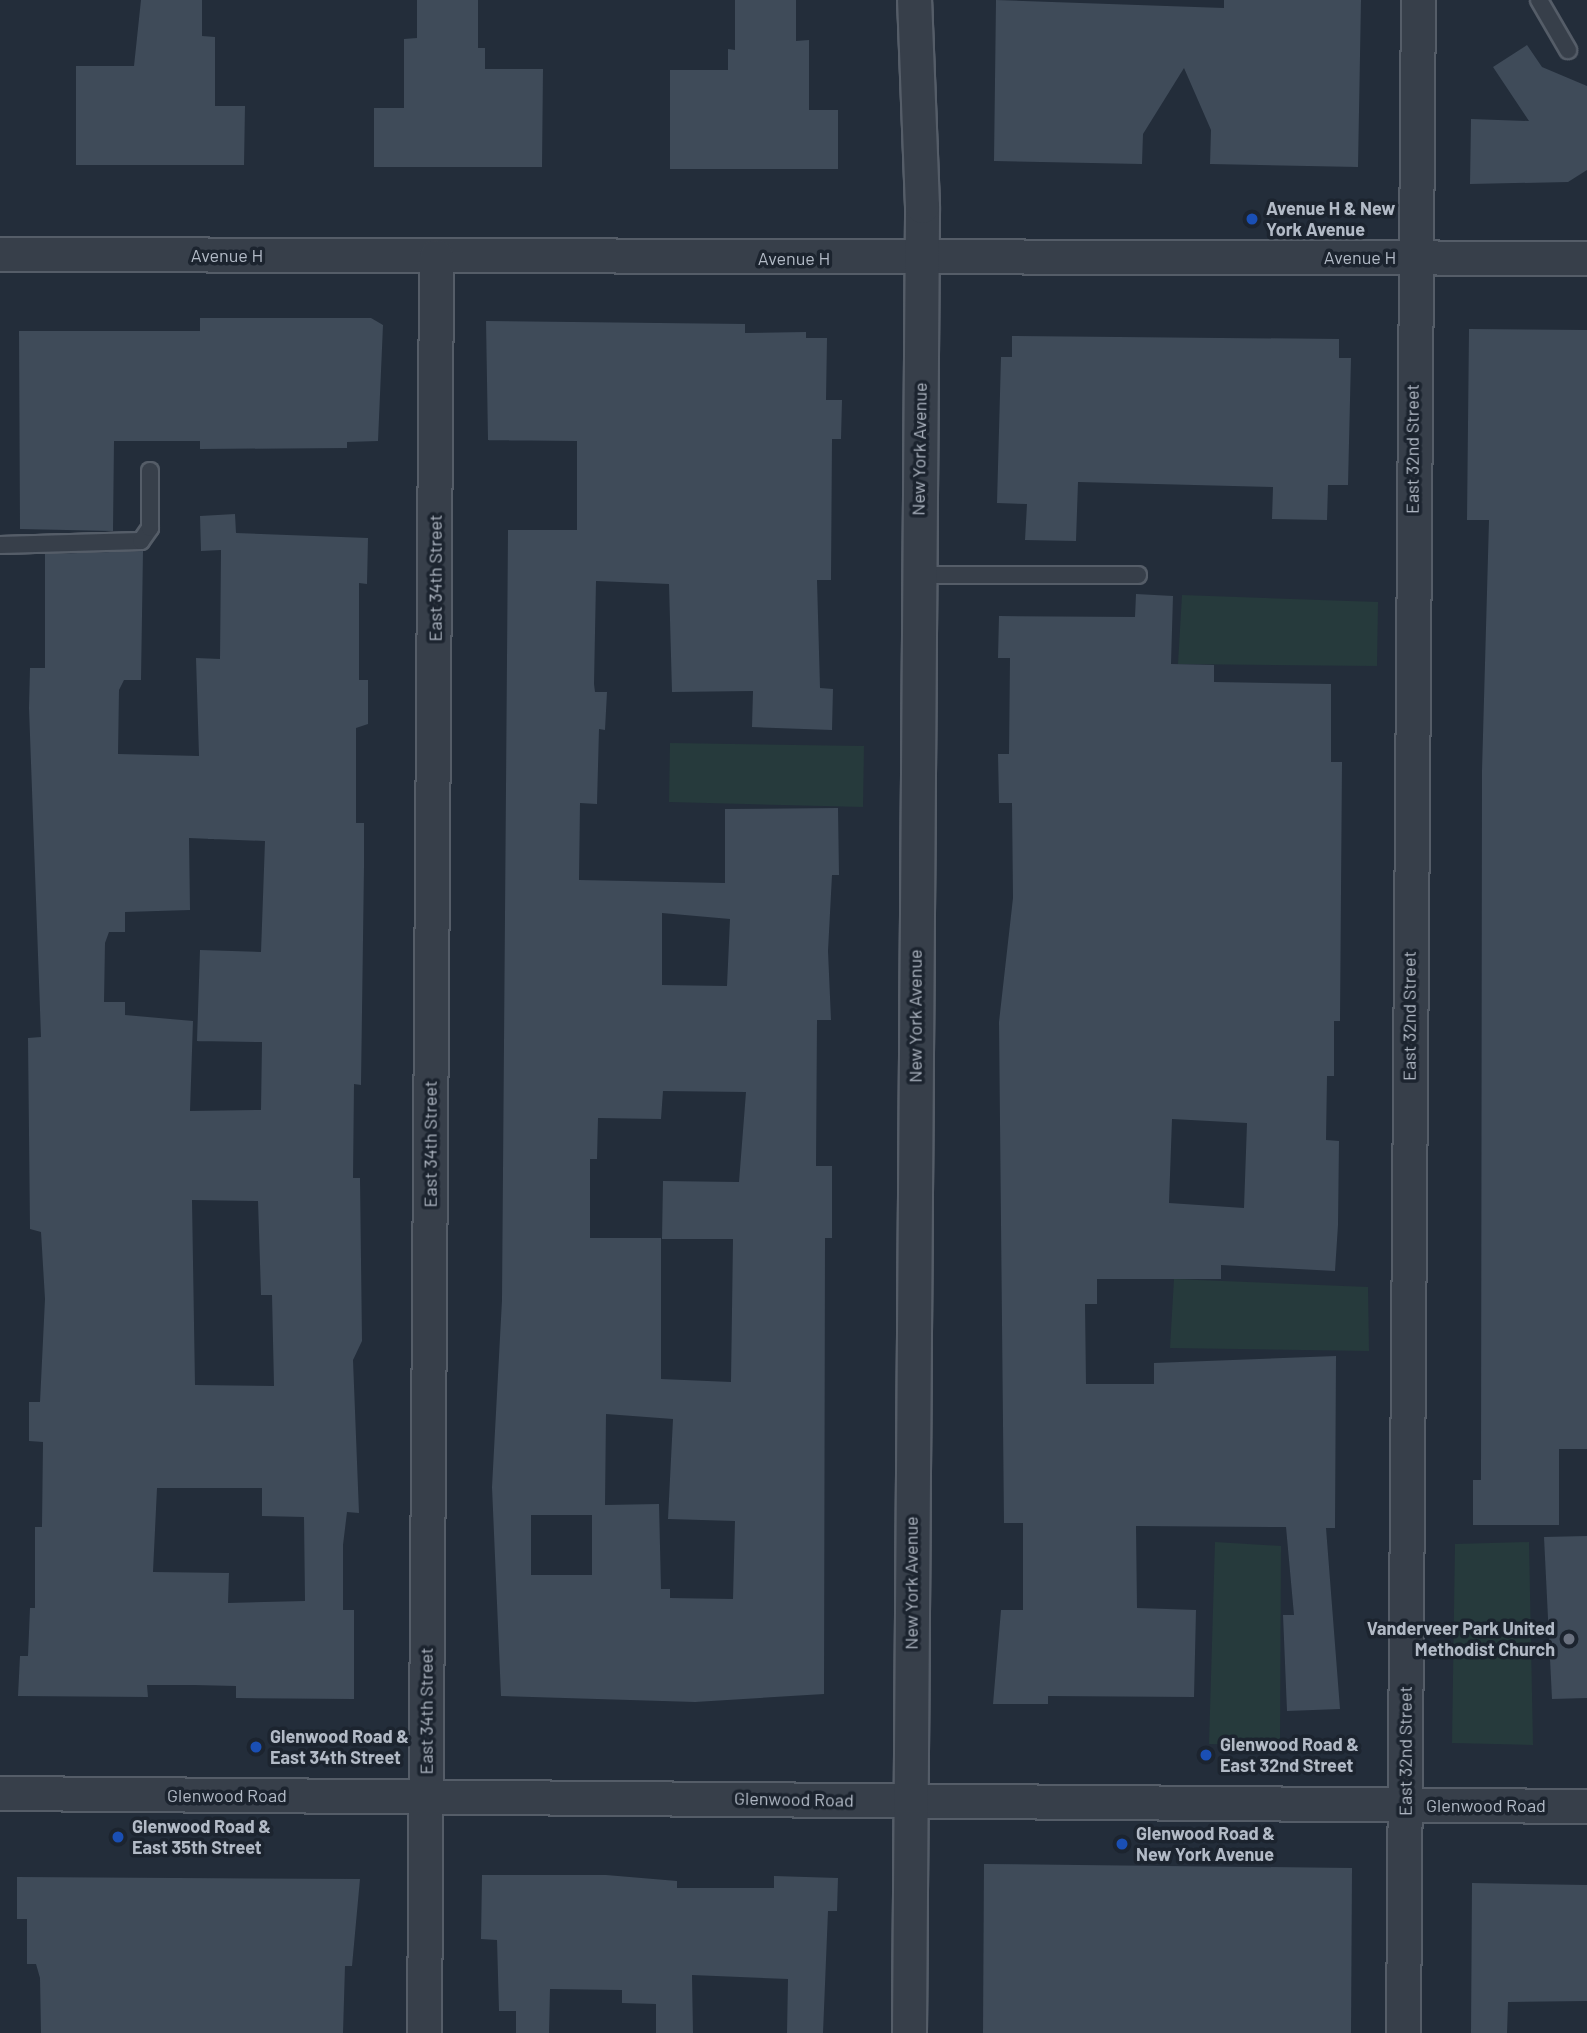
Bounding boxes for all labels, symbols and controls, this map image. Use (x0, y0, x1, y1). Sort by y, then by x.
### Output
place label: Avenue H & New York Avenue (1266, 198, 1395, 241)
marker: Avenue H & New York Avenue (1244, 211, 1260, 227)
street label: Avenue H (191, 244, 263, 266)
street label: Avenue H (1324, 246, 1396, 268)
street label: Avenue H (758, 247, 830, 269)
street label: New York Avenue (907, 382, 931, 516)
street label: East 32nd Street (1401, 384, 1423, 514)
street label: East 34th Street (424, 514, 446, 642)
street label: New York Avenue (904, 949, 926, 1083)
street label: East 32nd Street (1398, 951, 1420, 1081)
street label: East 34th Street (419, 1080, 441, 1208)
street label: New York Avenue (900, 1516, 922, 1650)
place label: Vanderveer Park United Methodist Church (1367, 1618, 1555, 1660)
marker: Vanderveer Park United Methodist Church (1561, 1631, 1577, 1647)
street label: East 34th Street (415, 1647, 437, 1775)
street label: East 32nd Street (1394, 1686, 1416, 1816)
place label: Glenwood Road & East 34th Street (270, 1726, 409, 1768)
place label: Glenwood Road & East 32nd Street (1220, 1734, 1359, 1776)
marker: Glenwood Road & East 34th Street (248, 1739, 264, 1755)
marker: Glenwood Road & East 32nd Street (1198, 1747, 1214, 1763)
street label: Glenwood Road (167, 1784, 287, 1806)
street label: Glenwood Road (734, 1787, 854, 1811)
street label: Glenwood Road (1426, 1794, 1546, 1816)
place label: Glenwood Road & East 35th Street (132, 1816, 271, 1858)
place label: Glenwood Road & New York Avenue (1136, 1823, 1275, 1866)
marker: Glenwood Road & East 35th Street (110, 1829, 126, 1845)
marker: Glenwood Road & New York Avenue (1114, 1836, 1130, 1852)

